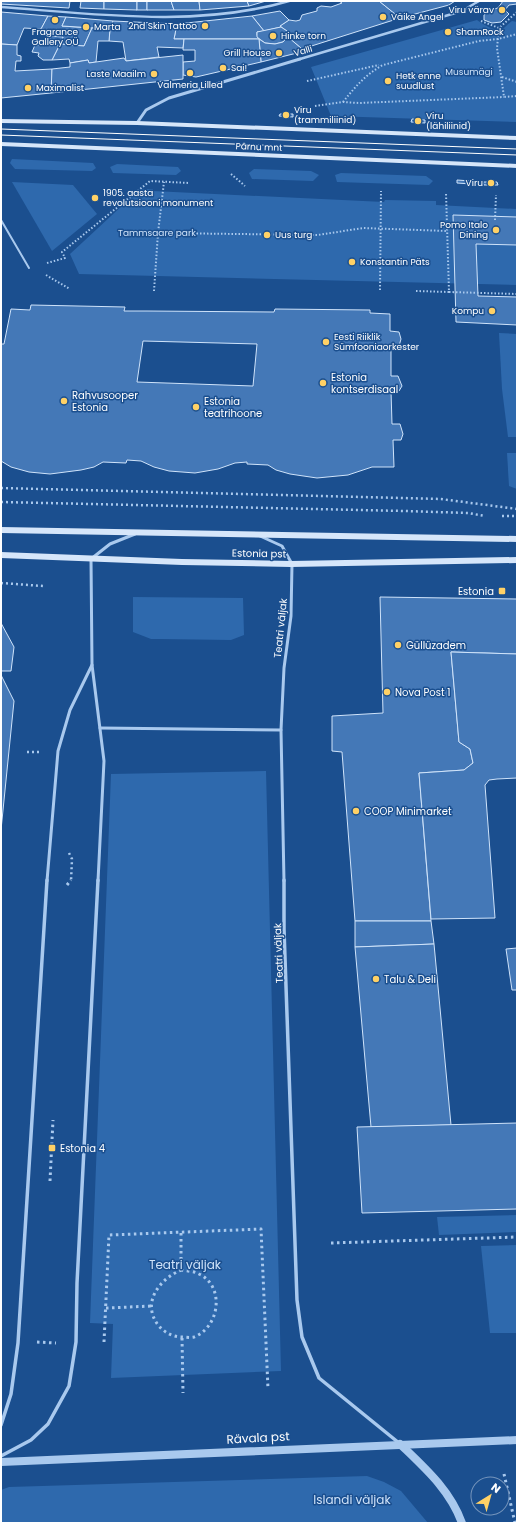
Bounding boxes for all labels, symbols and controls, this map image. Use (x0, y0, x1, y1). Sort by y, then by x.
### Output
place label: Viru värav (449, 4, 494, 16)
marker: Viru värav (497, 5, 507, 15)
place label: Väike Angel (391, 11, 444, 23)
marker: Väike Angel (378, 12, 388, 22)
marker: Fragrance Gallery OÜ (50, 15, 60, 25)
place label: 2nd Skin Tattoo (128, 20, 197, 32)
place label: Marta (94, 21, 121, 33)
marker: 2nd Skin Tattoo (200, 21, 210, 31)
marker: Marta (81, 22, 91, 32)
place label: Fragrance Gallery OÜ (31, 26, 79, 48)
place label: ShamRock (456, 26, 504, 38)
marker: ShamRock (443, 27, 453, 37)
place label: Hinke torn (281, 30, 326, 42)
marker: Hinke torn (268, 31, 278, 41)
street label: Valli (292, 43, 314, 59)
place label: Grill House (224, 47, 271, 59)
marker: Grill House (274, 48, 284, 58)
place label: Sai! (231, 62, 247, 74)
marker: Sai! (218, 63, 228, 73)
park label: Musumägi (445, 66, 493, 78)
place label: Laste Maailm (86, 68, 146, 80)
marker: Valmeria Lilled (185, 68, 195, 78)
marker: Laste Maailm (149, 69, 159, 79)
place label: Hetk enne suudlust (396, 70, 441, 92)
marker: Hetk enne suudlust (383, 76, 393, 86)
place label: Valmeria Lilled (157, 79, 223, 91)
place label: Maximalist (36, 82, 84, 94)
marker: Maximalist (23, 83, 33, 93)
place label: Viru (trammiliinid) (294, 104, 356, 126)
marker: Viru (trammiliinid) (281, 110, 291, 120)
place label: Viru (lähiliinid) (426, 110, 471, 132)
marker: Viru (lähiliinid) (413, 116, 423, 126)
street label: Pärnu mnt (235, 140, 283, 154)
place label: Viru (466, 177, 483, 189)
marker: Viru (486, 178, 496, 188)
place label: 1905. aasta revolutsiooni monument (103, 187, 213, 209)
marker: 1905. aasta revolutsiooni monument (90, 193, 100, 203)
place label: Pomo Italo Dining (440, 219, 488, 241)
marker: Pomo Italo Dining (491, 225, 501, 235)
park label: Tammsaare park (118, 227, 196, 239)
place label: Uus turg (275, 229, 312, 241)
marker: Uus turg (262, 230, 272, 240)
place label: Konstantin Päts (360, 256, 430, 268)
marker: Konstantin Päts (347, 257, 357, 267)
place label: Kompu (452, 305, 484, 317)
marker: Kompu (487, 306, 497, 316)
place label: Eesti Riiklik Sümfooniaorkester (334, 331, 420, 353)
marker: Eesti Riiklik Sümfooniaorkester (321, 337, 331, 347)
place label: Estonia kontserdisaal (331, 370, 398, 397)
marker: Estonia kontserdisaal (318, 378, 328, 388)
place label: Rahvusooper Estonia (72, 388, 138, 415)
place label: Estonia teatrihoone (204, 394, 262, 421)
marker: Rahvusooper Estonia (59, 396, 69, 406)
marker: Estonia teatrihoone (191, 402, 201, 412)
street label: Estonia pst (232, 546, 287, 561)
place label: Estonia (458, 584, 494, 599)
marker: Estonia (497, 586, 507, 596)
street label: Teatri väljak (270, 597, 291, 659)
place label: Güllüzadem (406, 638, 466, 653)
marker: Güllüzadem (393, 640, 403, 650)
place label: Nova Post 1 (395, 685, 450, 700)
marker: Nova Post 1 (382, 687, 392, 697)
place label: COOP Minimarket (364, 804, 452, 819)
marker: COOP Minimarket (351, 806, 361, 816)
street label: Teatri väljak (270, 922, 287, 983)
place label: Talu & Deli (384, 972, 436, 987)
marker: Talu & Deli (371, 974, 381, 984)
place label: Estonia 4 (60, 1141, 105, 1156)
marker: Estonia 4 (47, 1143, 57, 1153)
park label: Teatri väljak (149, 1256, 222, 1273)
street label: Rävala pst (226, 1427, 290, 1448)
north arrow (470, 1476, 510, 1516)
text: N (488, 1479, 504, 1497)
park label: Islandi väljak (313, 1491, 391, 1508)

